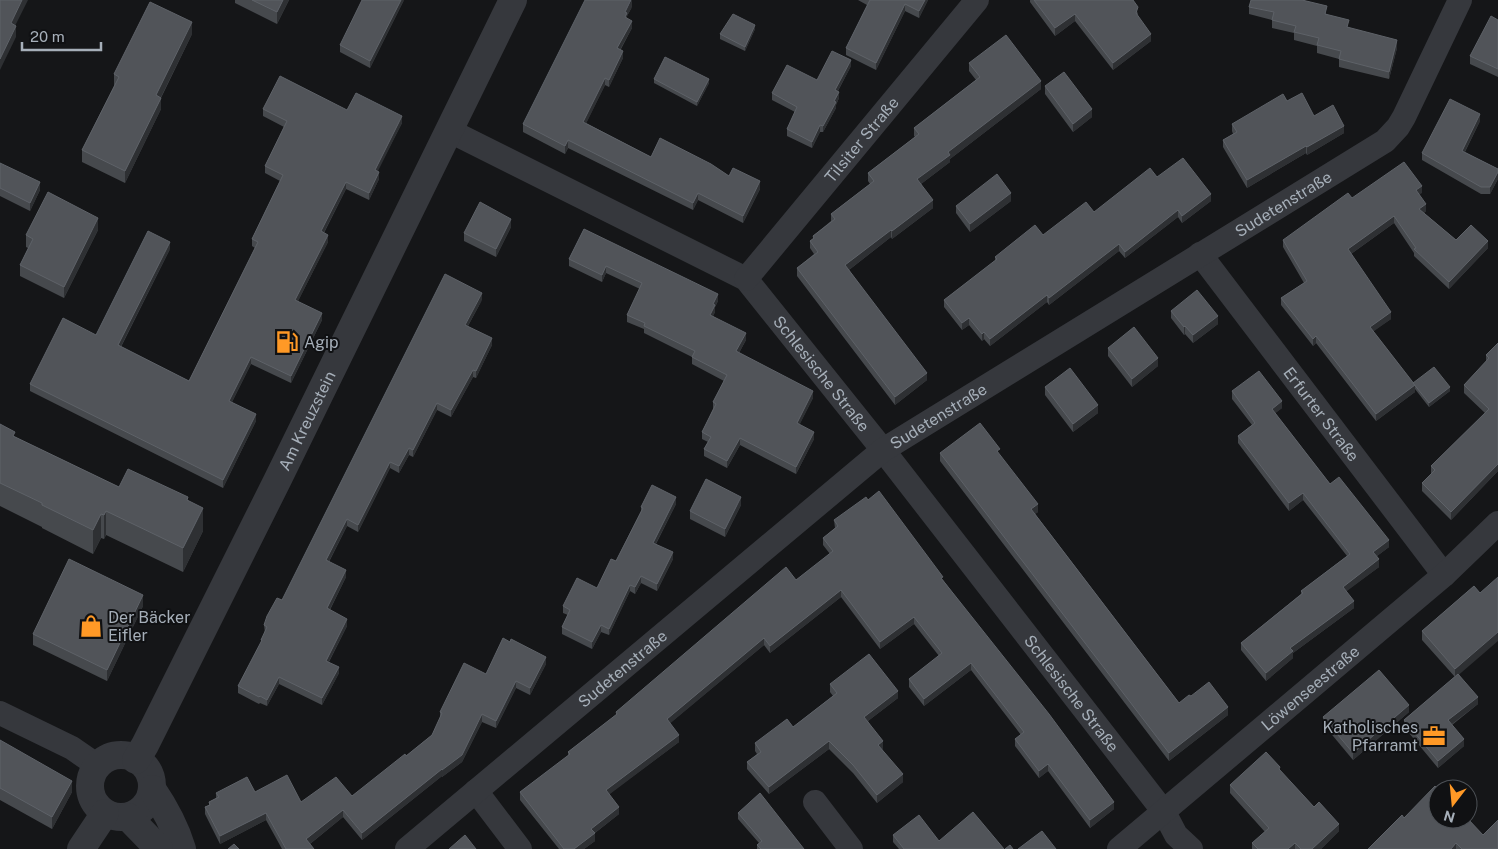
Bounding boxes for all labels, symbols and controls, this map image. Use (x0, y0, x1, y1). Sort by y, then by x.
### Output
scale bar (22, 20, 101, 52)
text: 20 m (30, 28, 65, 45)
street label: Tilsiter Straße (821, 93, 903, 187)
street label: Sudetenstraße (1232, 167, 1335, 241)
street label: Schlesische Straße (769, 312, 873, 435)
fuel station icon: Agip (274, 329, 300, 355)
place label: Agip (304, 333, 339, 352)
street label: Erfurter Straße (1279, 364, 1363, 465)
street label: Am Kreuzstein (275, 368, 340, 474)
street label: Sudetenstraße (887, 379, 990, 453)
place label: Der Bäcker Eifler (108, 608, 190, 645)
shop icon: Der Bäcker Eifler (78, 613, 104, 639)
street label: Sudetenstraße (574, 626, 671, 711)
street label: Schlesische Straße (1020, 631, 1123, 756)
street label: Löwenseestraße (1258, 642, 1363, 735)
place label: Katholisches Pfarramt (1322, 718, 1418, 755)
office icon: Katholisches Pfarramt (1421, 723, 1447, 749)
north arrow (1428, 779, 1478, 829)
text: N (1442, 807, 1457, 826)

